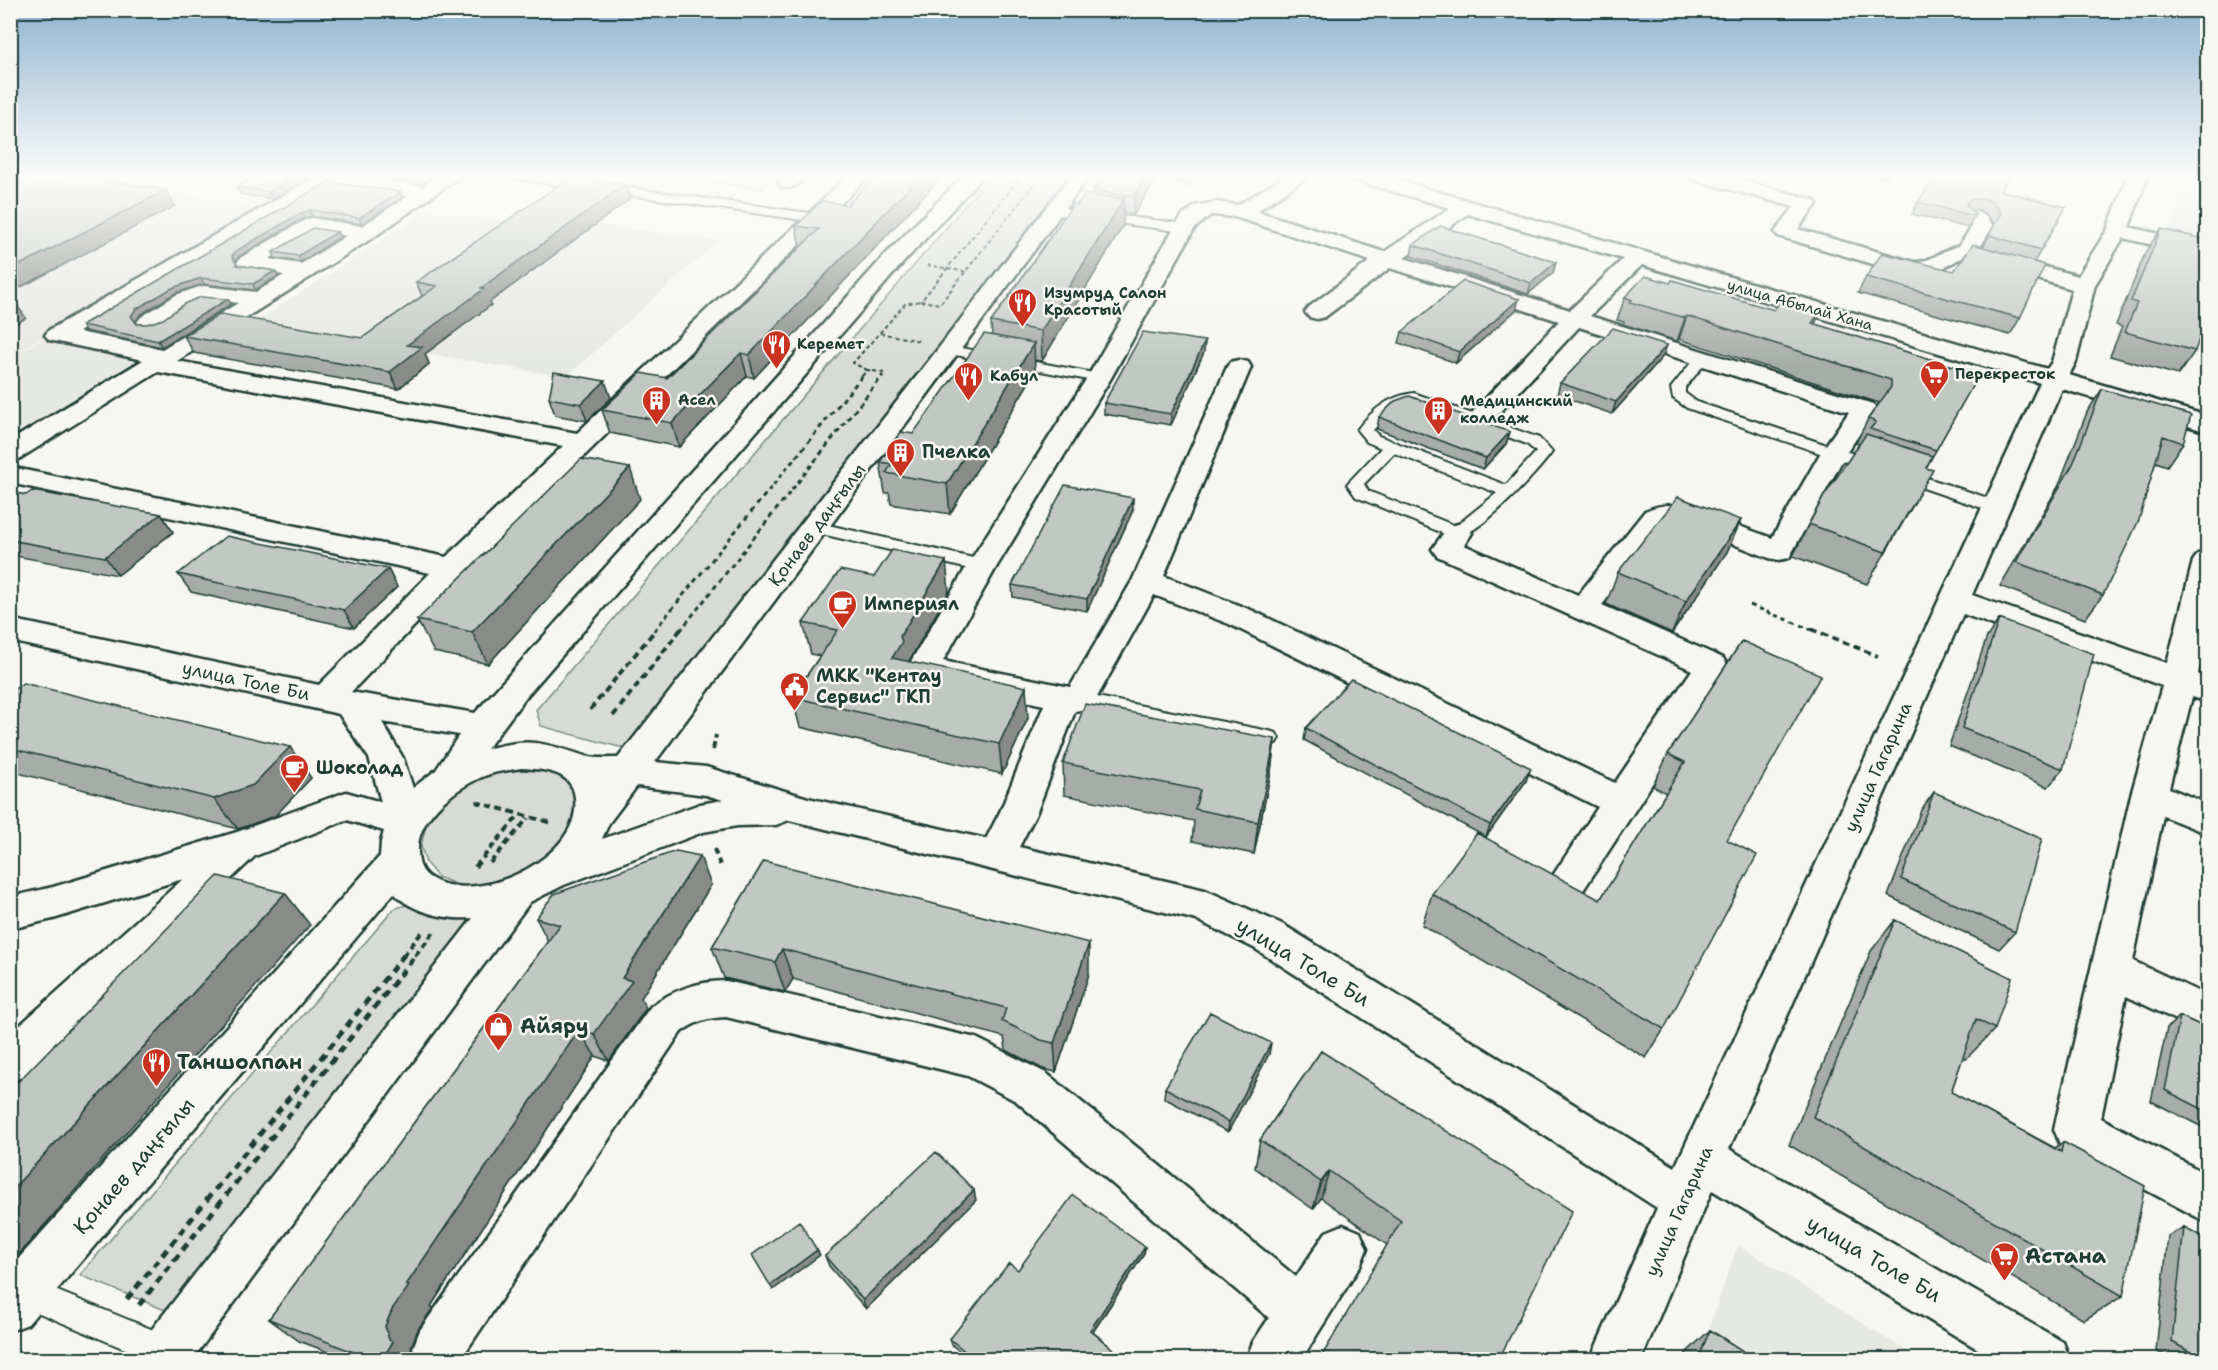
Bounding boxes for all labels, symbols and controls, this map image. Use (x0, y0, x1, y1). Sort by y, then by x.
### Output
street label: улица Абылай Хана (1725, 275, 1876, 336)
place label: Изумруд Салон Красотый (1044, 283, 1167, 320)
restaurant icon: Изумруд Салон Красотый (1007, 286, 1039, 328)
restaurant icon: Керемет (760, 328, 792, 370)
place label: Керемет (797, 334, 864, 354)
supermarket icon: Перекресток (1918, 358, 1950, 400)
restaurant icon: Кабул (953, 360, 985, 402)
place label: Перекресток (1955, 364, 2056, 384)
place label: Кабул (990, 366, 1038, 386)
building icon: Асел (641, 384, 673, 426)
place label: Асел (678, 390, 716, 410)
place label: Медицинский колледж (1460, 391, 1573, 428)
building icon: Медицинский колледж (1423, 394, 1455, 436)
building icon: Пчелка (885, 436, 917, 478)
place label: Пчелка (922, 440, 991, 464)
street label: Қонаев даңғылы (763, 459, 871, 591)
cafe icon: Империял (827, 588, 859, 630)
place label: Империял (864, 592, 959, 616)
street label: улица Толе Би (180, 656, 312, 706)
place label: МКК "Кентау Сервис" ГКП (816, 664, 942, 709)
public building icon: МКК "Кентау Сервис" ГКП (779, 670, 811, 712)
street label: улица Гагарина (1839, 698, 1917, 836)
cafe icon: Шоколад (279, 752, 311, 794)
place label: Шоколад (316, 756, 404, 780)
street label: улица Толе Би (1231, 911, 1375, 1013)
shop icon: Айяру (483, 1010, 515, 1052)
place label: Айяру (520, 1012, 589, 1040)
restaurant icon: Таншолпан (140, 1046, 172, 1088)
place label: Таншолпан (177, 1048, 302, 1076)
street label: Қонаев даңғылы (67, 1092, 201, 1240)
street label: улица Гагарина (1640, 1142, 1718, 1280)
street label: улица Толе Би (1801, 1209, 1947, 1309)
supermarket icon: Астана (1988, 1240, 2020, 1282)
place label: Астана (2025, 1242, 2107, 1270)

